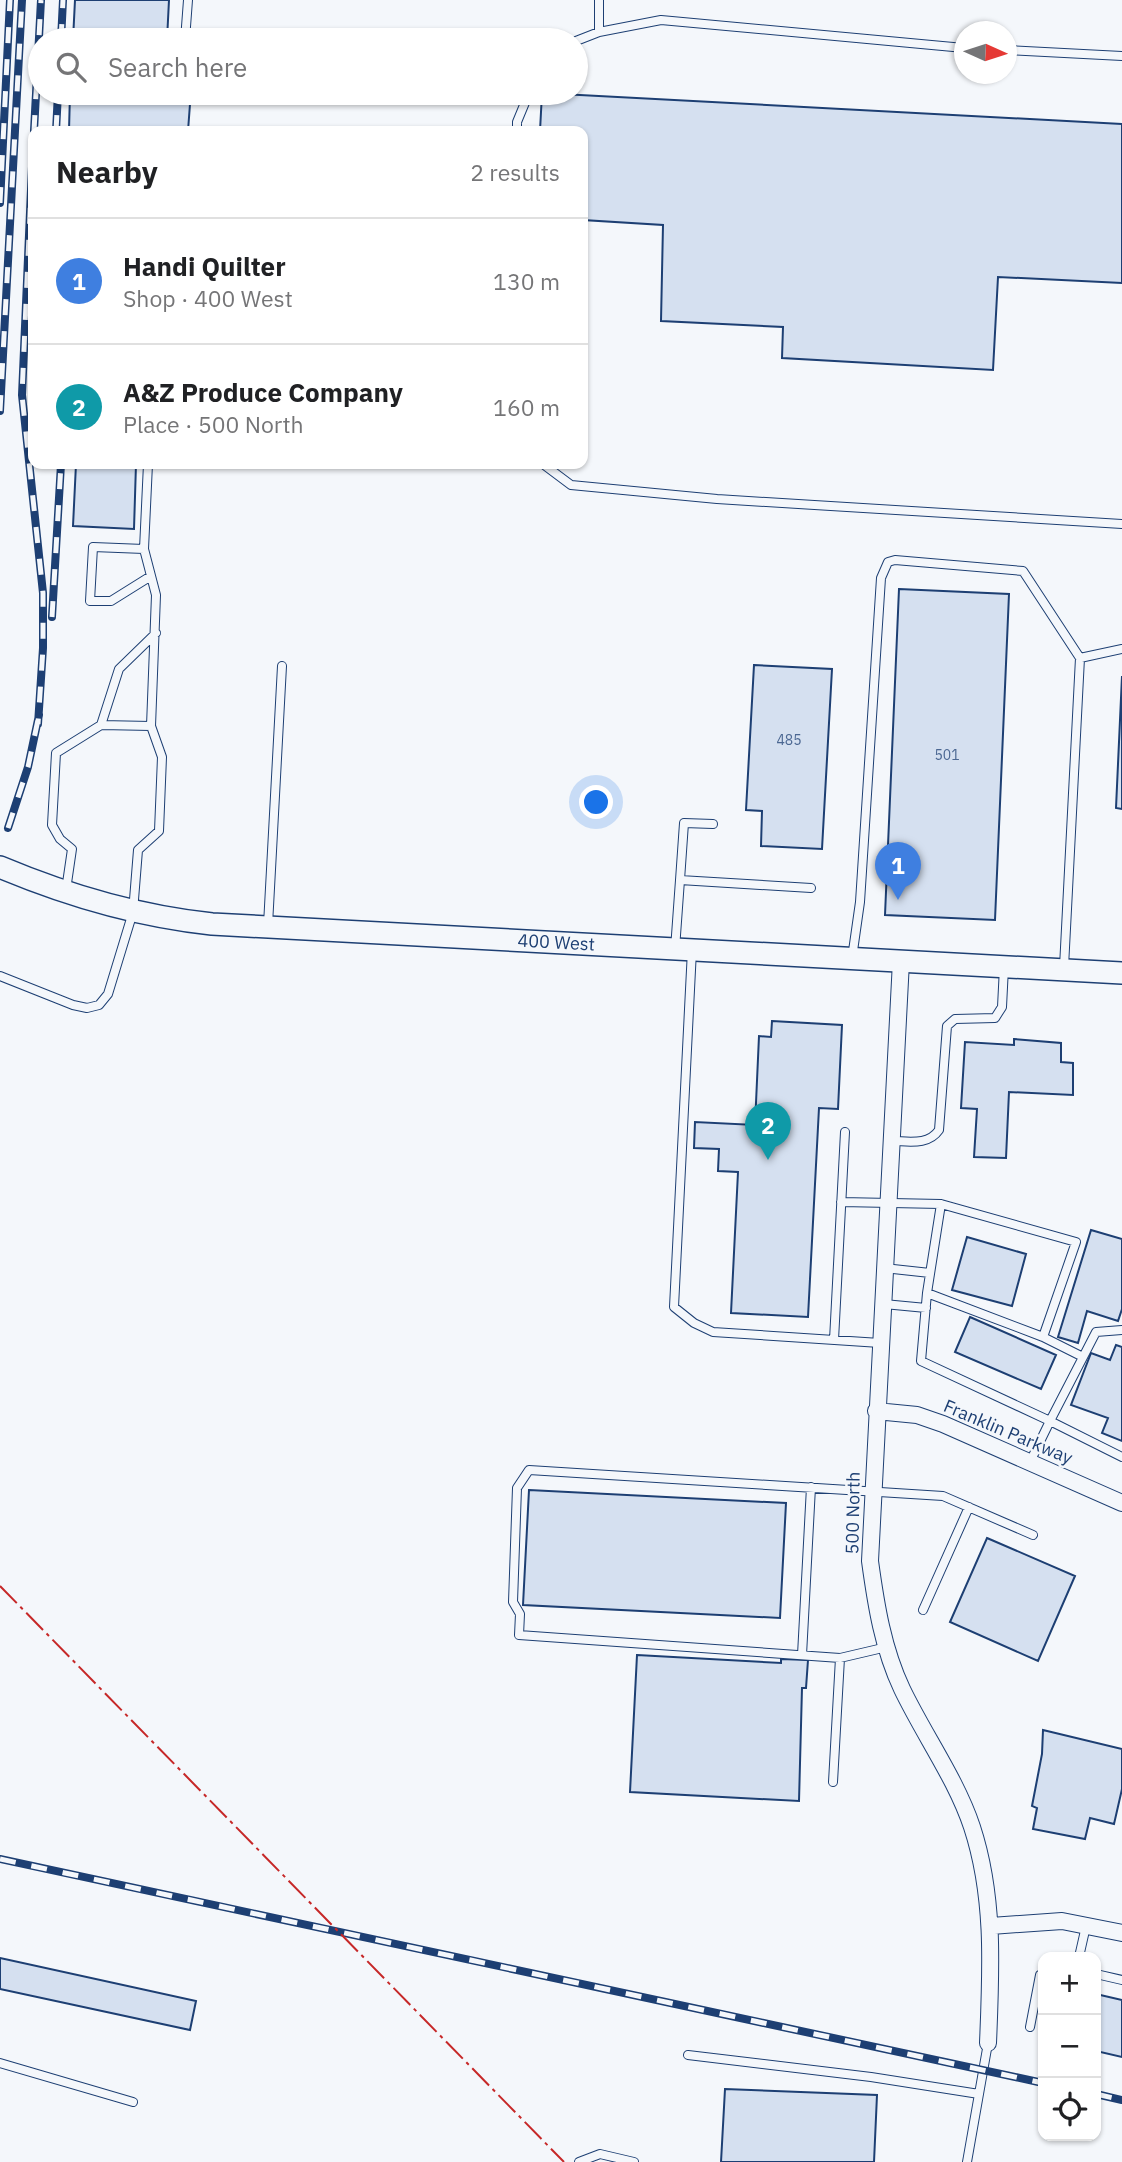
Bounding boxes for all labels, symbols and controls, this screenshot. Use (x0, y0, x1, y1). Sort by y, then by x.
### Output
north arrow (954, 21, 1017, 84)
search box (28, 28, 588, 105)
icon: search (52, 48, 90, 86)
text: Search here (108, 50, 247, 84)
text: Nearby (56, 152, 158, 191)
text: 2 results (470, 157, 560, 187)
text: Handi Quilter (123, 249, 286, 283)
text: 1 (72, 266, 86, 296)
text: 130 m (493, 266, 560, 296)
text: Shop · 400 West (123, 283, 293, 313)
text: A&Z Produce Company (123, 375, 403, 409)
text: 2 (72, 392, 86, 422)
text: 160 m (493, 392, 560, 422)
text: Place · 500 North (123, 409, 304, 439)
house number: 485 (776, 731, 802, 749)
house number: 501 (934, 746, 960, 764)
your location (579, 785, 613, 819)
pin: 1 (875, 842, 921, 900)
street label: 400 West (517, 928, 595, 956)
pin: 2 (745, 1102, 791, 1160)
street label: Franklin Parkway (940, 1394, 1076, 1469)
street label: 500 North (840, 1471, 865, 1555)
map controls (1038, 1952, 1101, 2141)
button: + (1038, 1952, 1101, 2015)
button: − (1038, 2015, 1101, 2078)
button: locate (1038, 2078, 1101, 2141)

